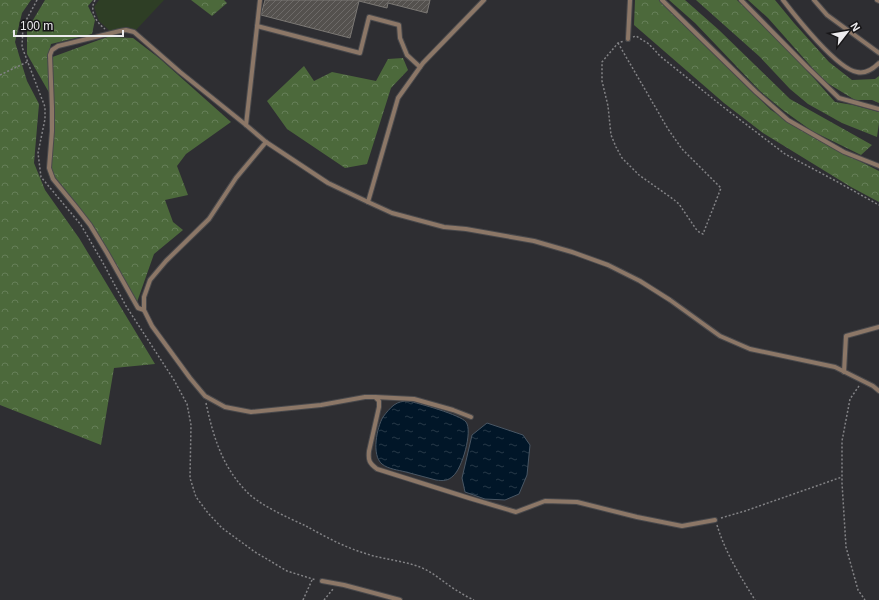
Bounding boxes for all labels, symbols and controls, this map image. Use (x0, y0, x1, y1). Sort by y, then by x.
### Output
scale bar (14, 12, 123, 38)
north arrow (827, 12, 867, 52)
text: 100 m (20, 19, 53, 33)
text: N (848, 20, 863, 33)

